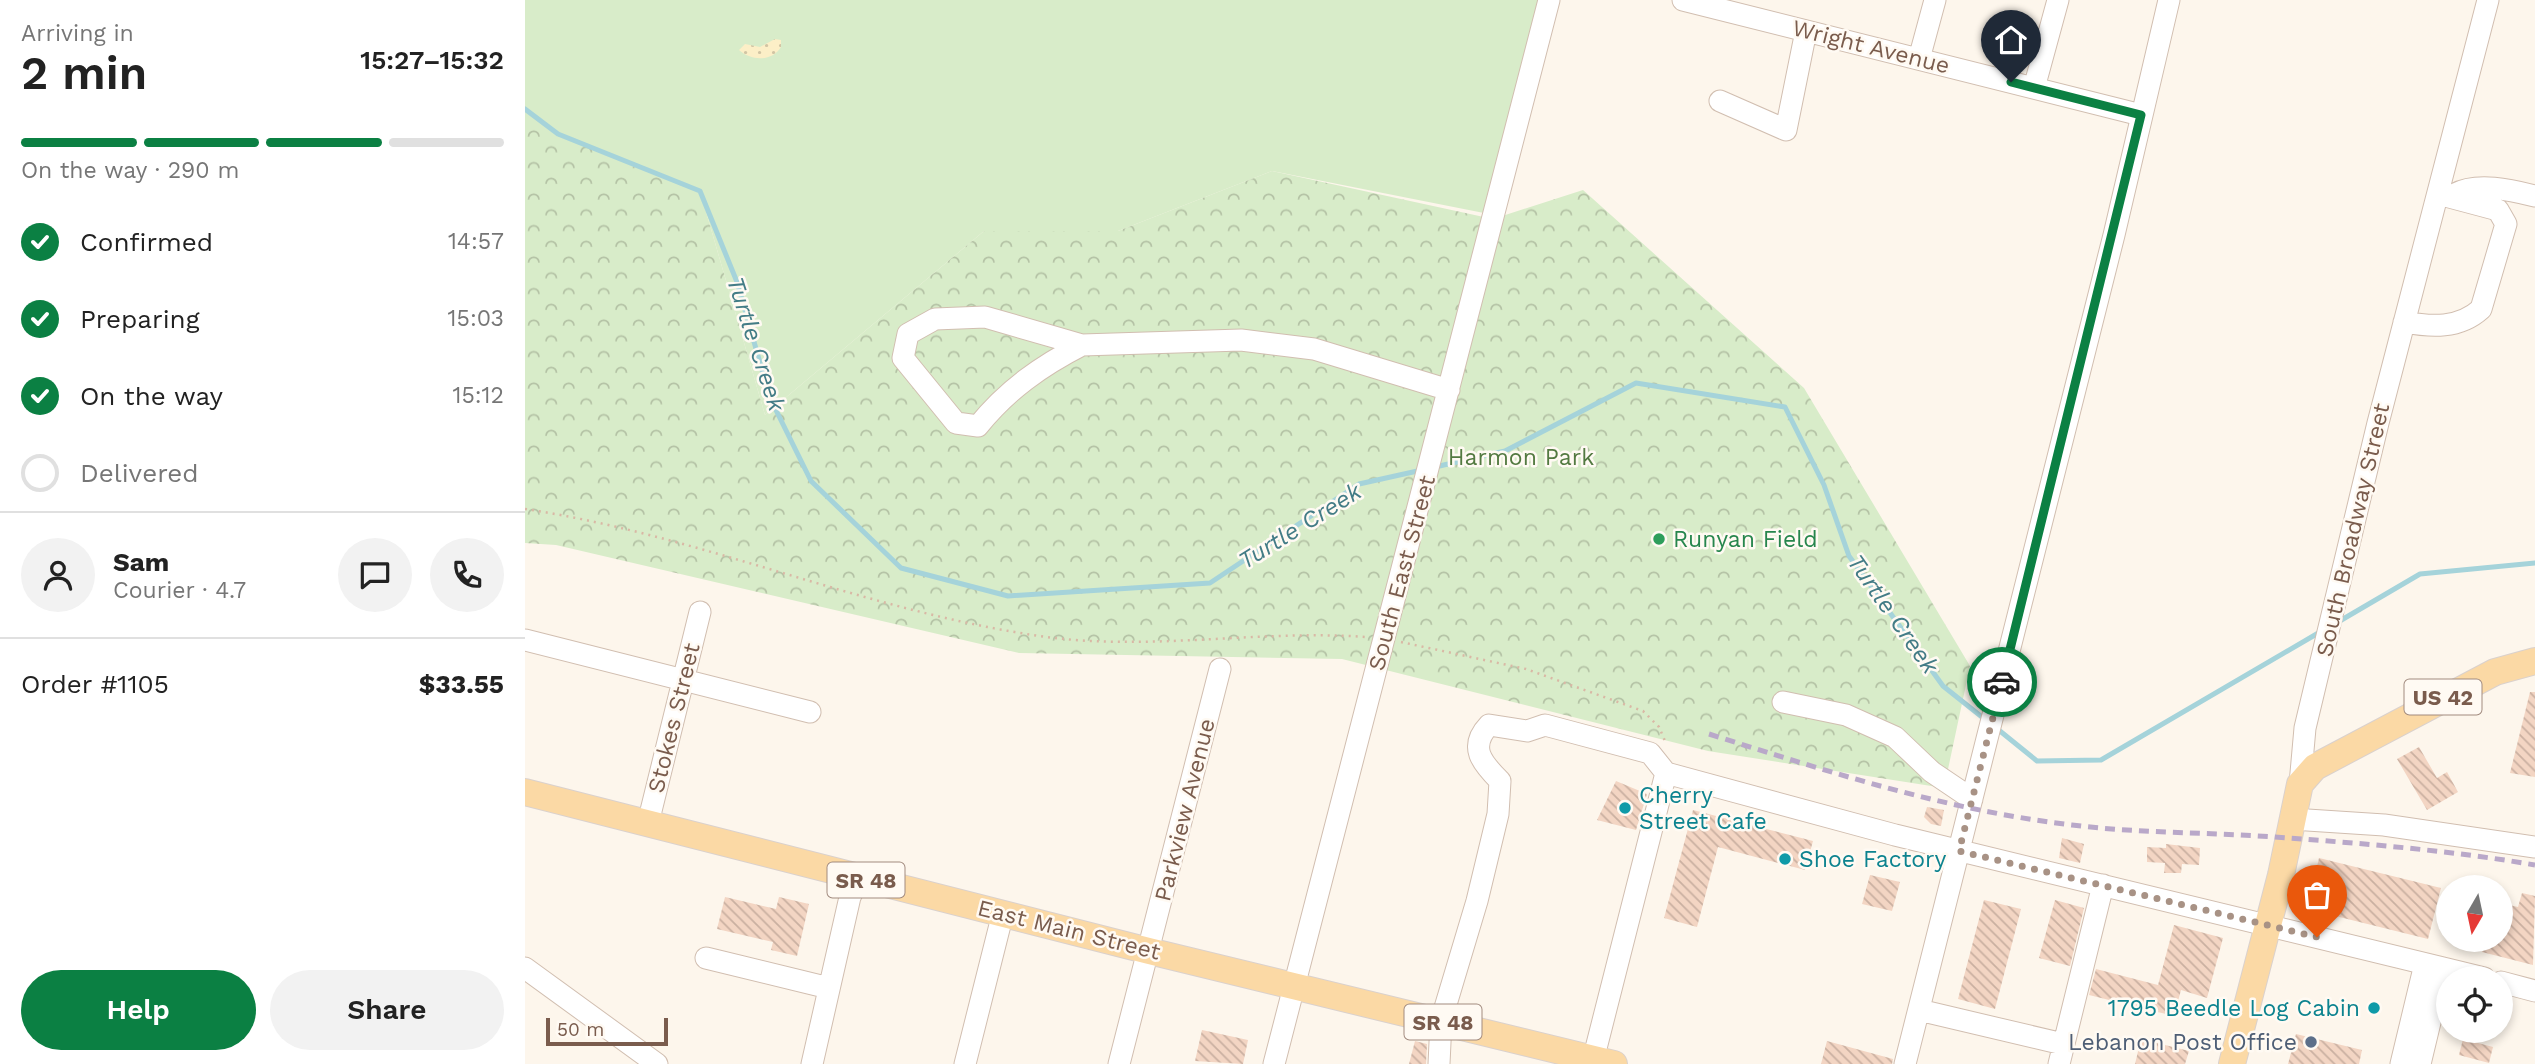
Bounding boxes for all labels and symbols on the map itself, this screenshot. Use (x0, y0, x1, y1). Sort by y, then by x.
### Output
pin (1981, 10, 2041, 82)
street label: Wright Avenue (1789, 14, 1953, 80)
water label: Turtle Creek (721, 273, 791, 416)
street label: South Broadway Street (2311, 400, 2395, 659)
park label: Harmon Park (1448, 444, 1594, 471)
street label: South East Street (1363, 472, 1441, 674)
water label: Turtle Creek (1233, 477, 1367, 575)
place label: Runyan Field (1673, 526, 1818, 553)
marker: Runyan Field (1651, 531, 1667, 547)
water label: Turtle Creek (1841, 549, 1945, 680)
street label: Stokes Street (642, 640, 706, 796)
courier (1967, 647, 2037, 717)
road number: US 42 (2405, 680, 2481, 714)
street label: Parkview Avenue (1149, 716, 1221, 904)
place label: Cherry Street Cafe (1639, 782, 1767, 835)
marker: Cherry Street Cafe (1617, 800, 1633, 816)
place label: Shoe Factory (1799, 846, 1946, 873)
marker: Shoe Factory (1777, 851, 1793, 867)
road number: SR 48 (827, 862, 905, 898)
pin (2287, 865, 2347, 937)
north arrow (2436, 875, 2513, 952)
street label: East Main Street (975, 894, 1163, 966)
place label: 1795 Beedle Log Cabin (2108, 995, 2360, 1022)
marker: 1795 Beedle Log Cabin (2366, 1000, 2382, 1016)
road number: SR 48 (1405, 1004, 1481, 1040)
scale bar (546, 1015, 669, 1047)
place label: Lebanon Post Office (2068, 1029, 2297, 1056)
marker: Lebanon Post Office (2303, 1034, 2319, 1050)

